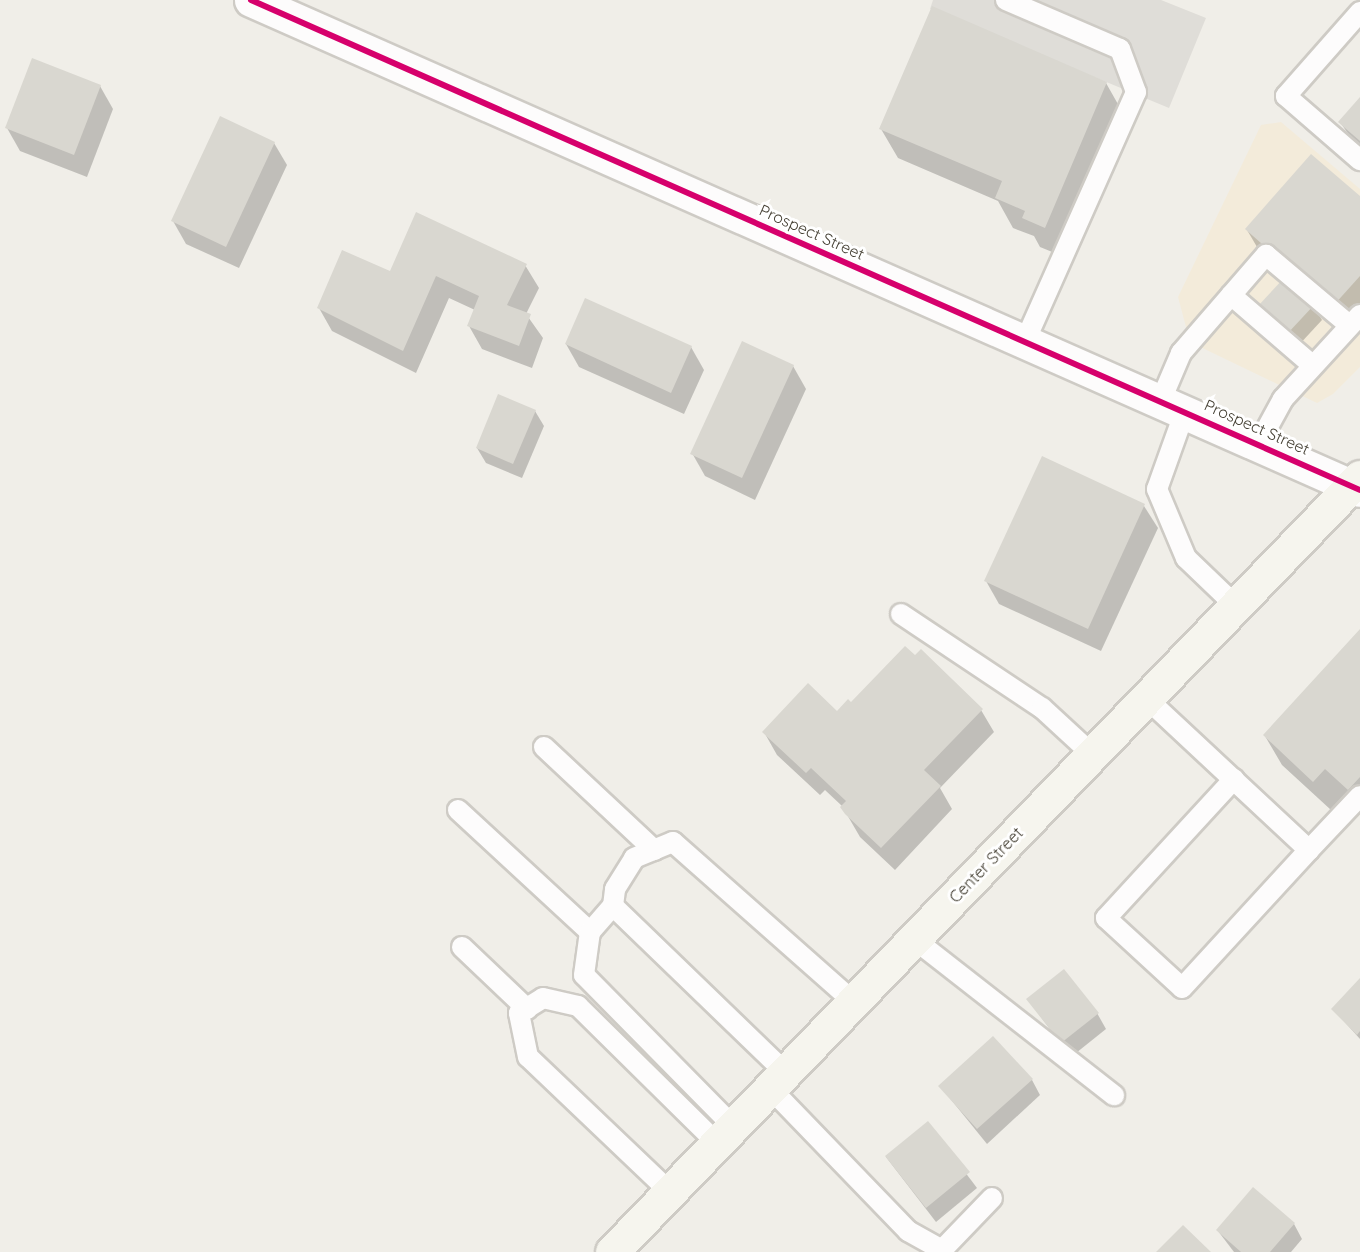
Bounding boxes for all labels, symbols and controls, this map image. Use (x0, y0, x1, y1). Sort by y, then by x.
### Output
street label: Prospect Street (756, 200, 868, 264)
street label: Prospect Street (1201, 395, 1313, 459)
street label: Center Street (945, 823, 1027, 907)

